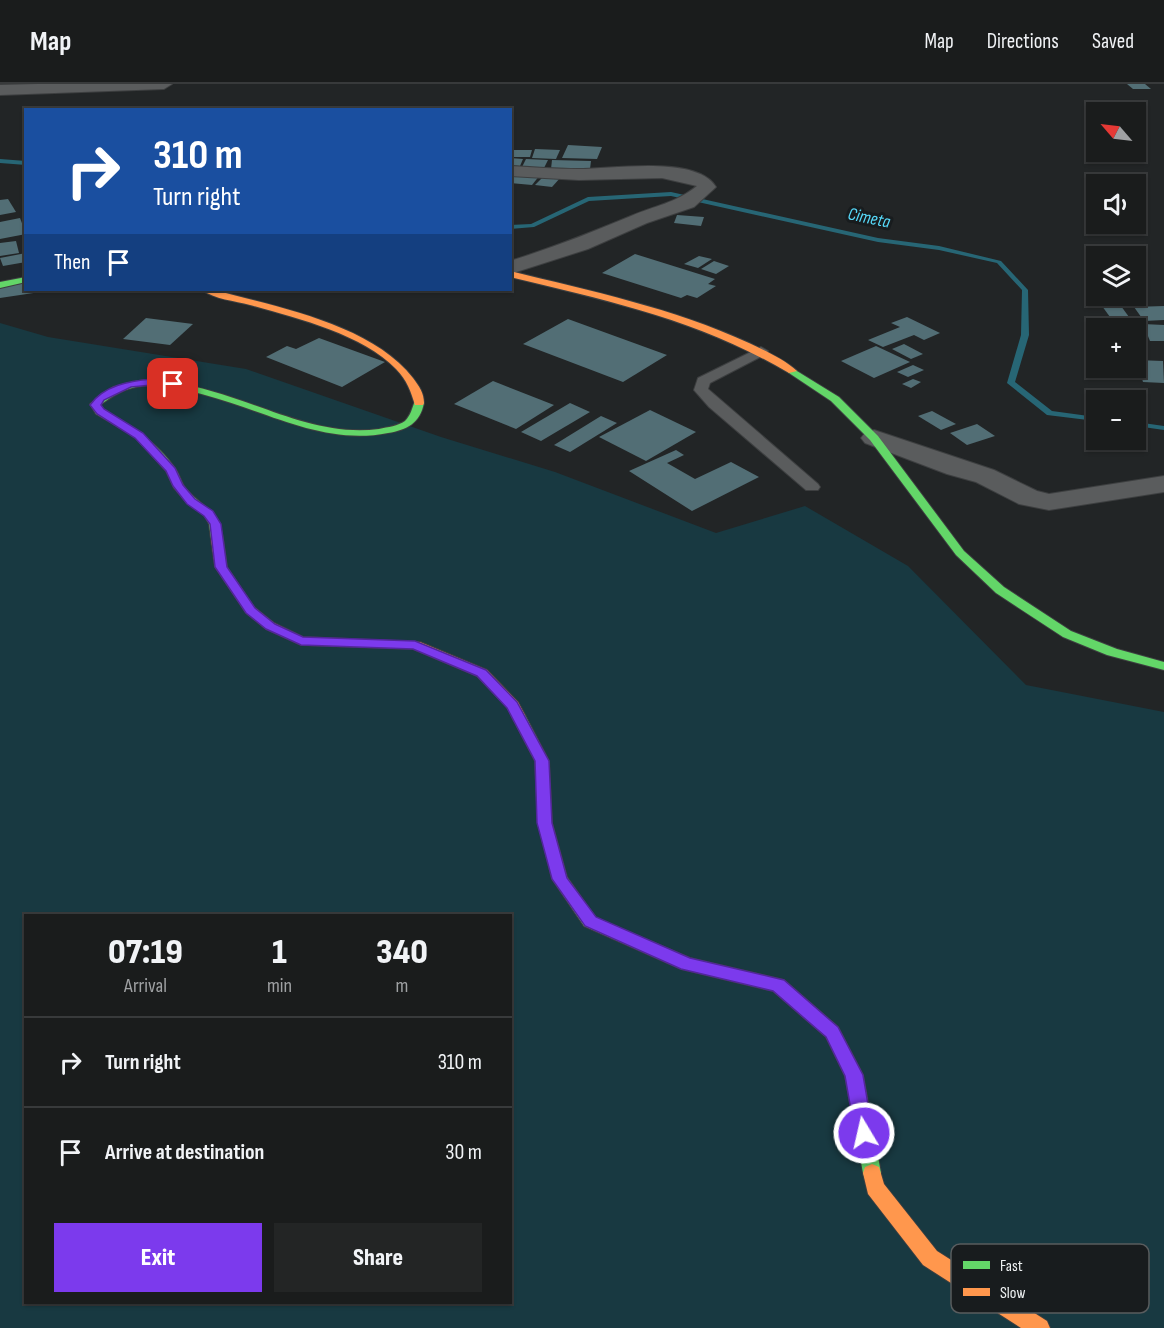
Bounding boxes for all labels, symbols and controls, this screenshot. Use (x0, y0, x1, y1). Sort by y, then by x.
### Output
text: Map (30, 25, 71, 58)
text: Map (924, 29, 954, 54)
text: Directions (987, 29, 1059, 54)
text: Saved (1092, 29, 1134, 54)
north arrow (1086, 102, 1146, 162)
map controls (1086, 102, 1146, 450)
text: 310 m (153, 130, 243, 181)
icon: right (54, 132, 132, 210)
button: sound (1086, 174, 1146, 234)
text: Turn right (153, 181, 240, 213)
water label: Cimeta (846, 203, 893, 233)
icon: arrive (102, 246, 135, 279)
button: layers (1086, 246, 1146, 306)
text: Then (54, 249, 90, 276)
button: + (1086, 318, 1146, 378)
pin (147, 358, 198, 409)
icon: arrive (156, 367, 189, 400)
button: − (1086, 390, 1146, 450)
text: 07:19 (108, 931, 183, 974)
text: 1 (272, 931, 287, 974)
text: 340 (376, 931, 428, 974)
text: Arrival (124, 974, 167, 998)
text: min (267, 974, 292, 998)
text: m (396, 974, 408, 998)
icon: right (54, 1046, 87, 1079)
text: Turn right (105, 1049, 181, 1076)
text: 310 m (438, 1049, 482, 1076)
position arrow (832, 1101, 896, 1165)
icon: arrive (54, 1136, 87, 1169)
text: Arrive at destination (105, 1139, 264, 1166)
text: 30 m (445, 1139, 482, 1166)
button: Exit (54, 1223, 262, 1292)
button: Share (274, 1223, 482, 1292)
legend (951, 1244, 1149, 1313)
text: Fast (1000, 1257, 1023, 1276)
text: Slow (1000, 1284, 1025, 1303)

